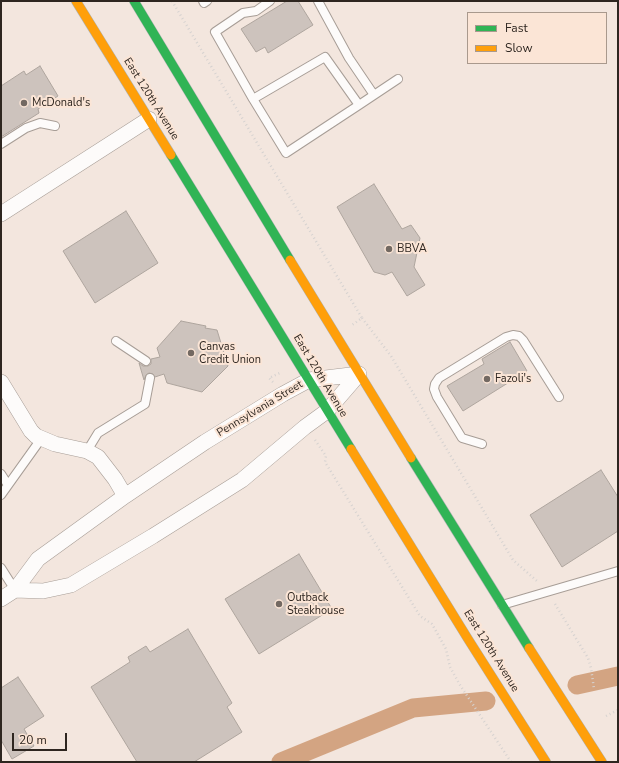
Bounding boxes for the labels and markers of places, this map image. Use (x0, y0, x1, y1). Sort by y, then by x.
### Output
place label: McDonald's (32, 96, 90, 110)
marker: McDonald's (19, 98, 29, 108)
place label: BBVA (397, 242, 427, 256)
marker: BBVA (384, 244, 394, 254)
place label: Canvas Credit Union (199, 340, 261, 366)
marker: Canvas Credit Union (186, 348, 196, 358)
place label: Fazoli's (495, 372, 531, 386)
marker: Fazoli's (482, 374, 492, 384)
place label: Outback Steakhouse (287, 591, 344, 617)
marker: Outback Steakhouse (274, 599, 284, 609)

